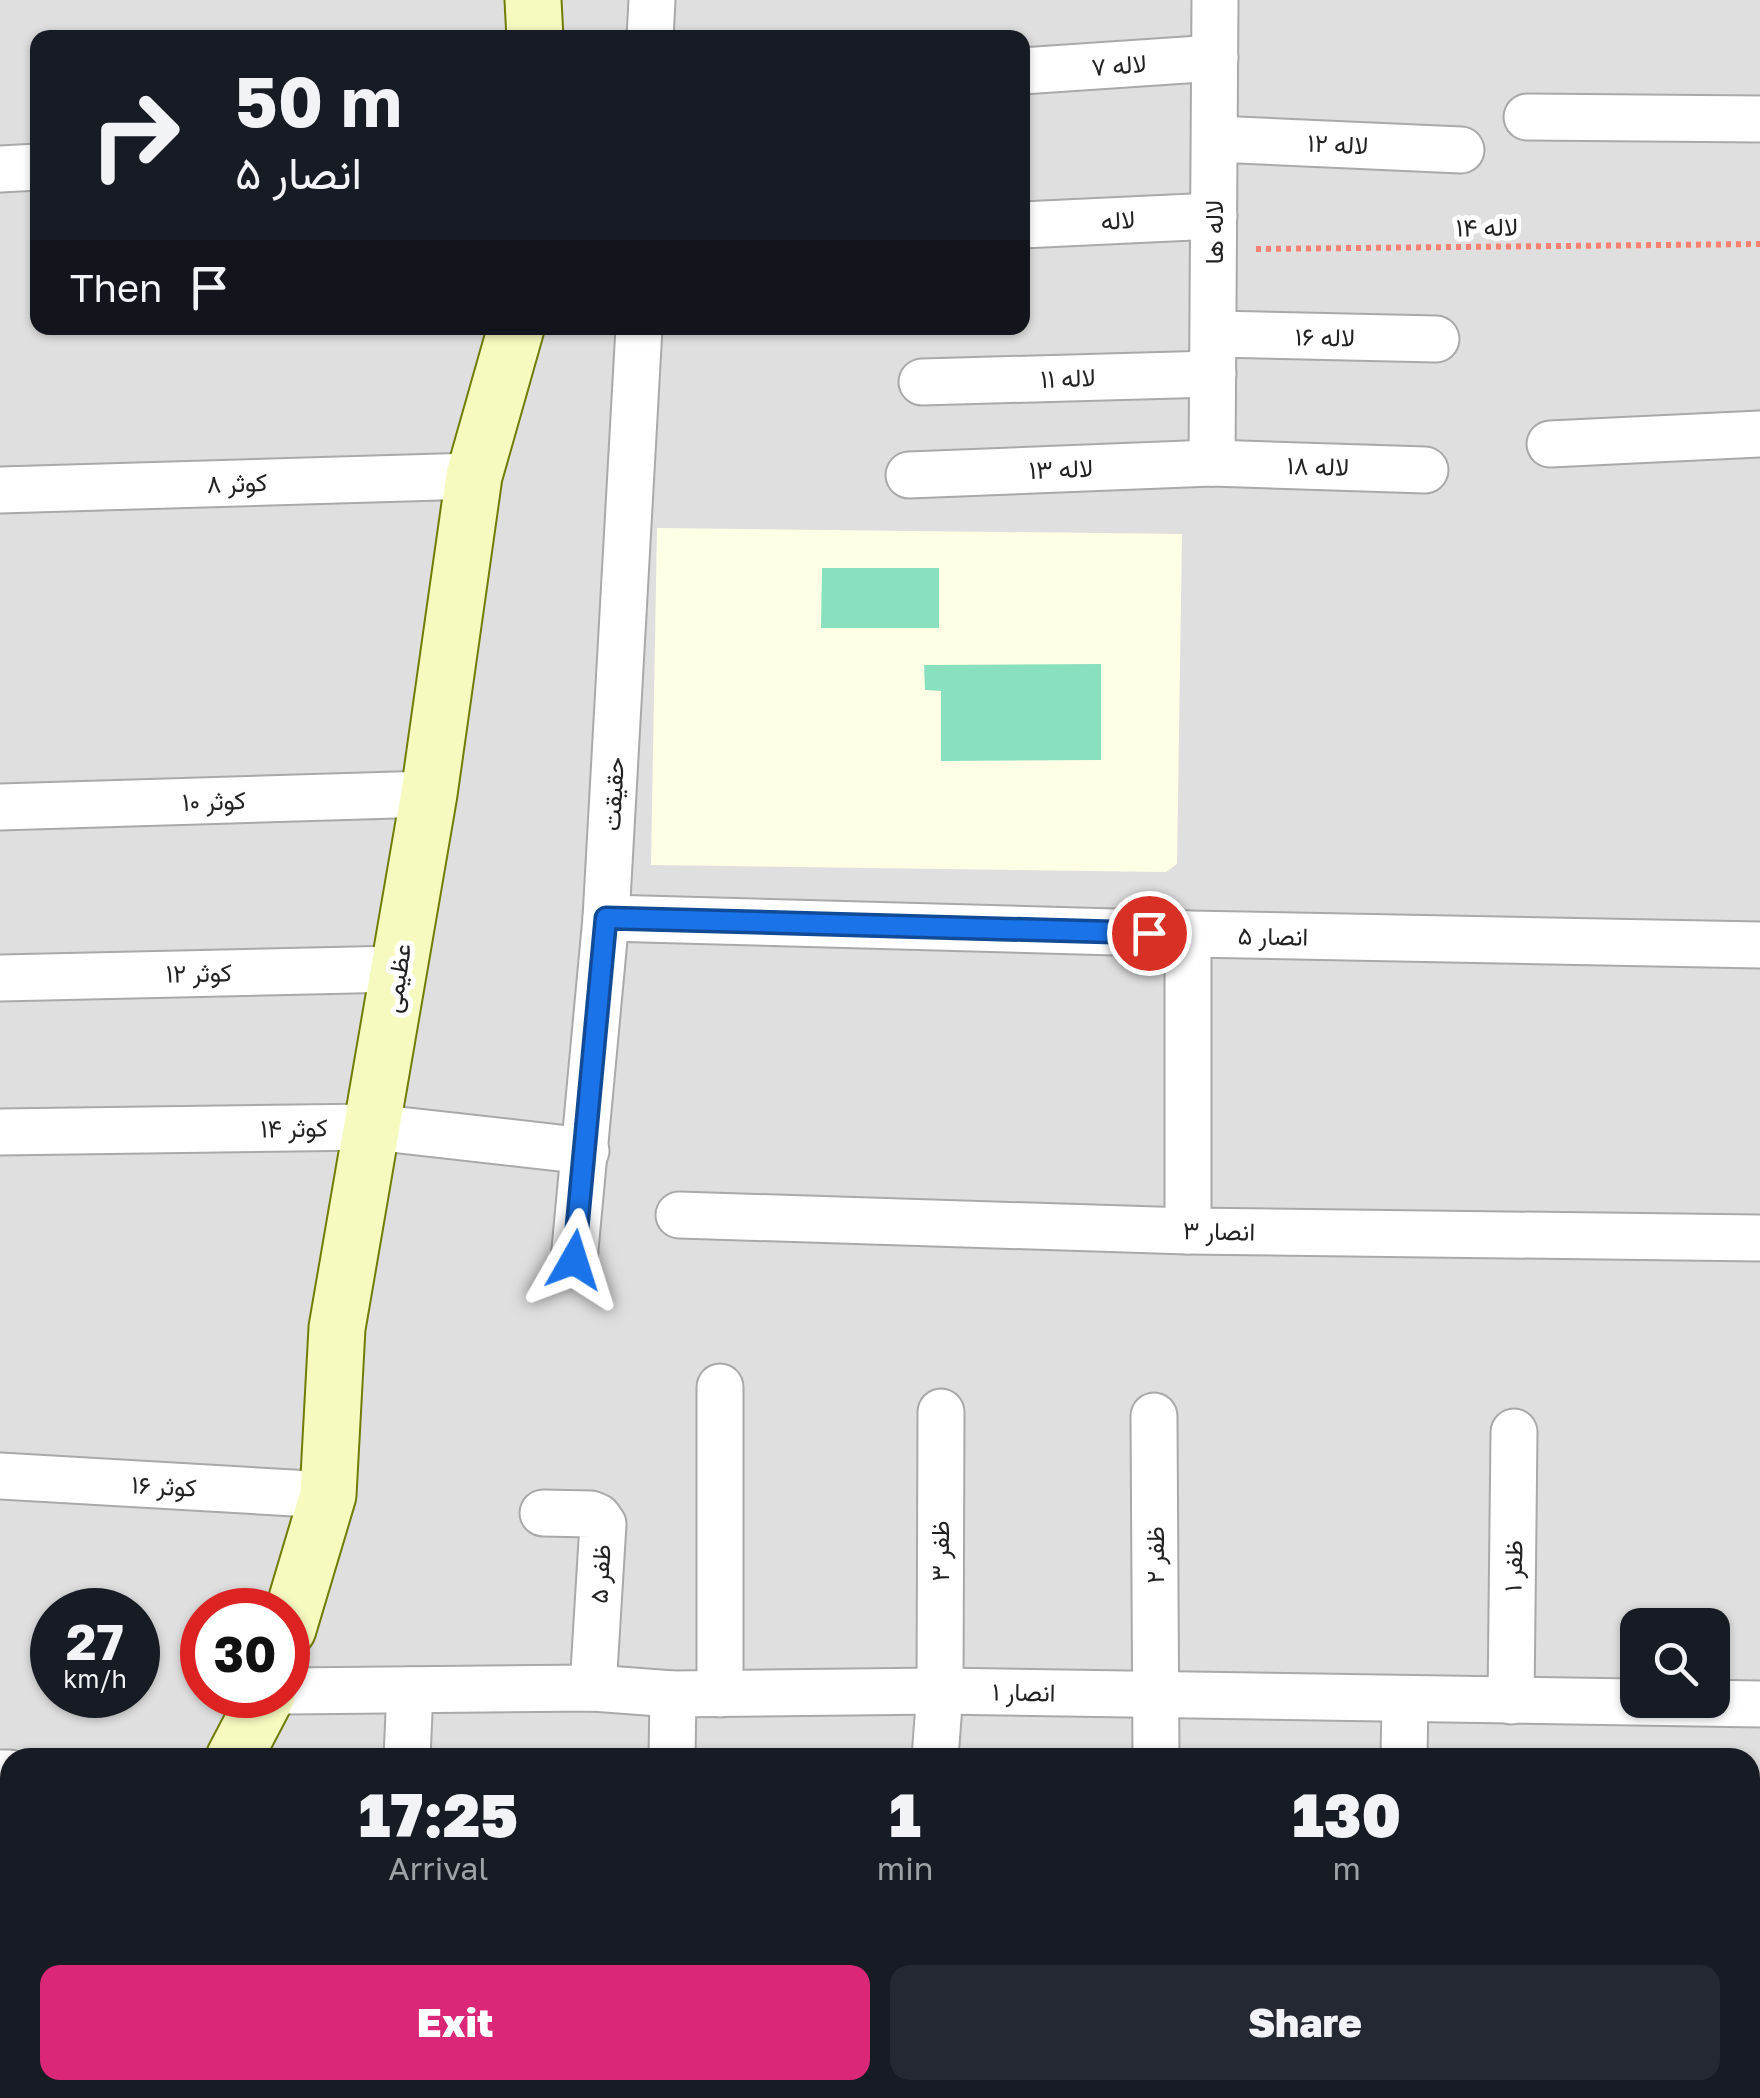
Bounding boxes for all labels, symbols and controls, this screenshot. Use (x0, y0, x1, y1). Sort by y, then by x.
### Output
street label: لاله ۷ (1090, 47, 1148, 82)
text: 50 m (235, 58, 402, 142)
icon: right (70, 70, 200, 200)
street label: لاله ۱۲ (1307, 126, 1369, 161)
text: انصار ۵ (235, 145, 362, 199)
street label: لاله ها (1198, 200, 1229, 264)
street label: لاله (1100, 203, 1136, 236)
street label: لاله ۱۴ (1456, 210, 1518, 243)
icon: arrive (182, 260, 237, 315)
text: Then (70, 265, 162, 310)
street label: لاله ۱۶ (1295, 320, 1355, 353)
street label: لاله ۱۱ (1040, 361, 1096, 394)
street label: لاله ۱۸ (1286, 449, 1350, 482)
street label: لاله ۱۳ (1028, 452, 1094, 485)
street label: کوثر ۸ (206, 466, 268, 500)
street label: حقیقت (595, 756, 630, 832)
street label: کوثر ۱۰ (182, 784, 246, 818)
pin (1107, 891, 1192, 976)
icon: arrive (1122, 906, 1177, 961)
street label: انصار ۵ (1237, 919, 1309, 953)
street label: عظیمی (376, 941, 418, 1015)
street label: کوثر ۱۲ (166, 956, 232, 990)
street label: کوثر ۱۴ (260, 1111, 328, 1145)
position arrow (522, 1208, 626, 1312)
street label: انصار ۳ (1183, 1214, 1255, 1248)
street label: کوثر ۱۶ (131, 1468, 197, 1504)
street label: ظفر ۳ (924, 1520, 956, 1582)
street label: ظفر ۲ (1139, 1526, 1171, 1584)
street label: ظفر ۱ (1497, 1540, 1529, 1592)
street label: ظفر ۵ (582, 1544, 618, 1604)
speed limit sign: 30 (180, 1588, 310, 1718)
map controls (1620, 1608, 1730, 1718)
button: search (1620, 1608, 1730, 1718)
text: 27 (66, 1611, 124, 1671)
text: km/h (63, 1663, 127, 1694)
street label: انصار ۱ (992, 1675, 1056, 1709)
text: 17:25 (359, 1778, 518, 1850)
text: 1 (889, 1778, 921, 1850)
text: 130 (1292, 1778, 1401, 1850)
text: Arrival (388, 1849, 489, 1887)
text: min (877, 1849, 933, 1887)
text: m (1333, 1849, 1361, 1887)
button: Exit (40, 1965, 870, 2080)
button: Share (890, 1965, 1720, 2080)

